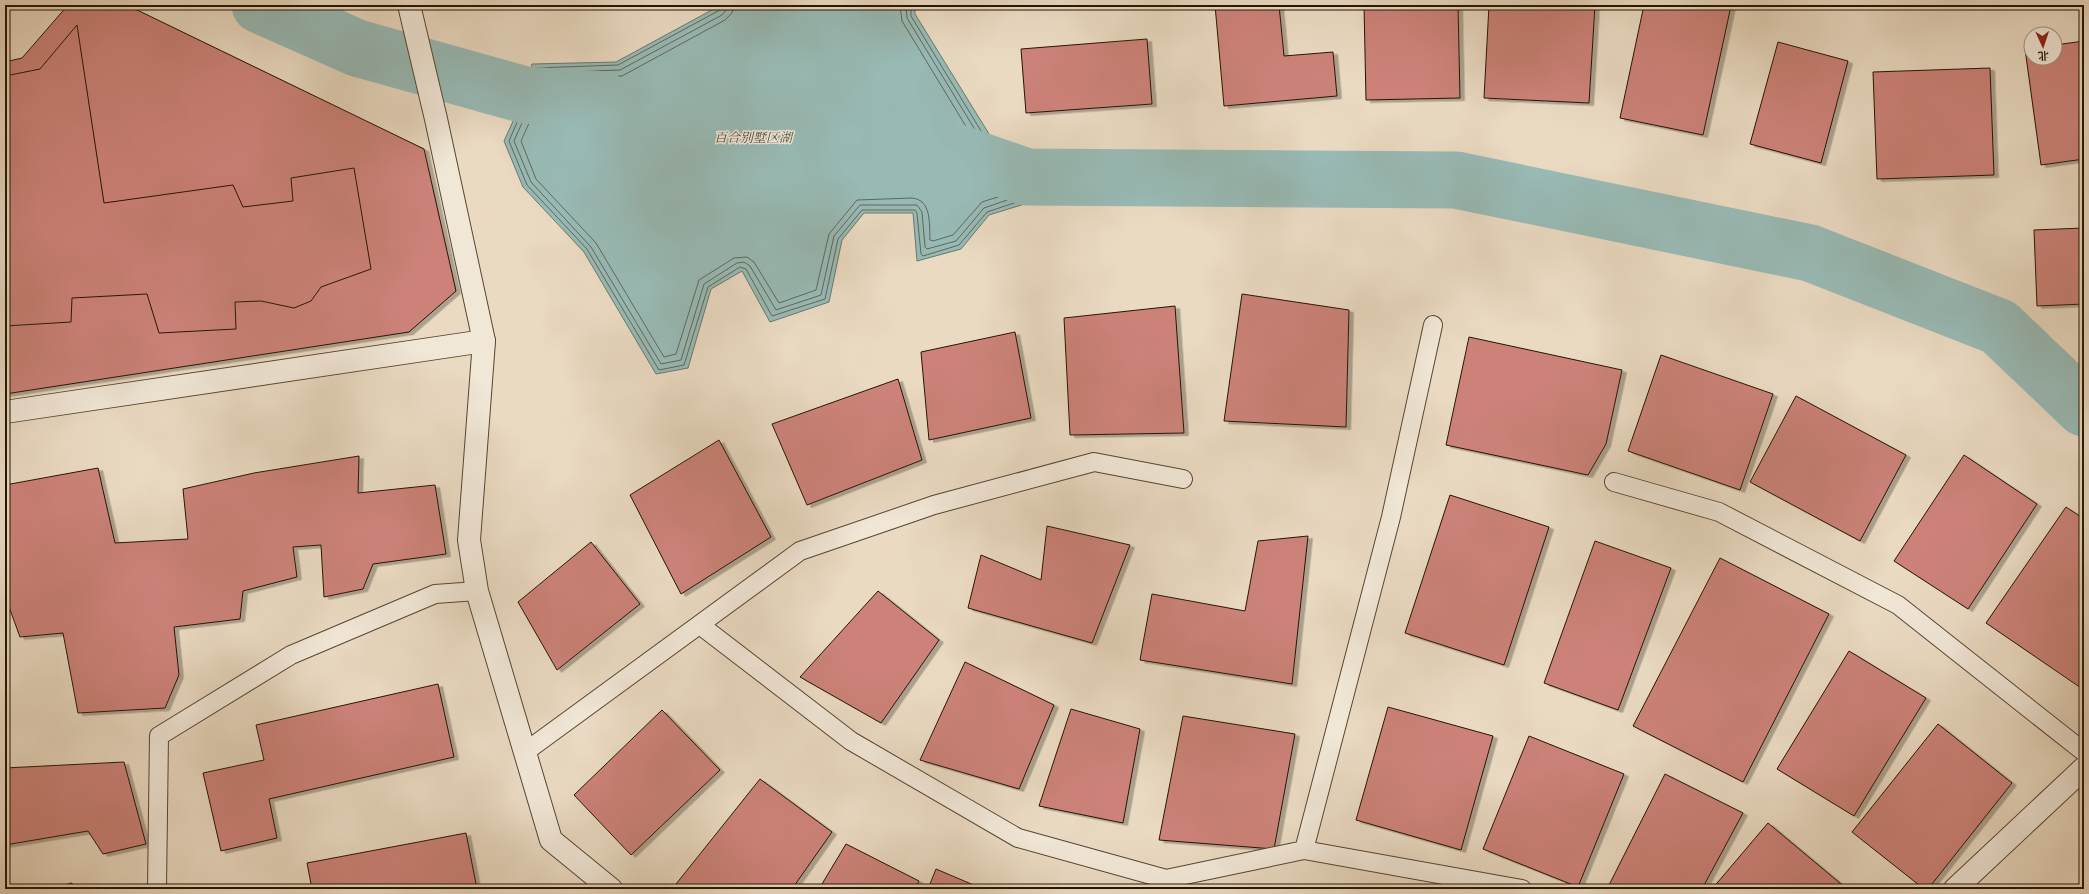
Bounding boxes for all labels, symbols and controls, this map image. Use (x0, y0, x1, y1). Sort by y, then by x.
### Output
north arrow (2023, 26, 2063, 66)
text: 北 (2038, 48, 2049, 62)
water label: 百合别墅区湖 (714, 130, 794, 147)

